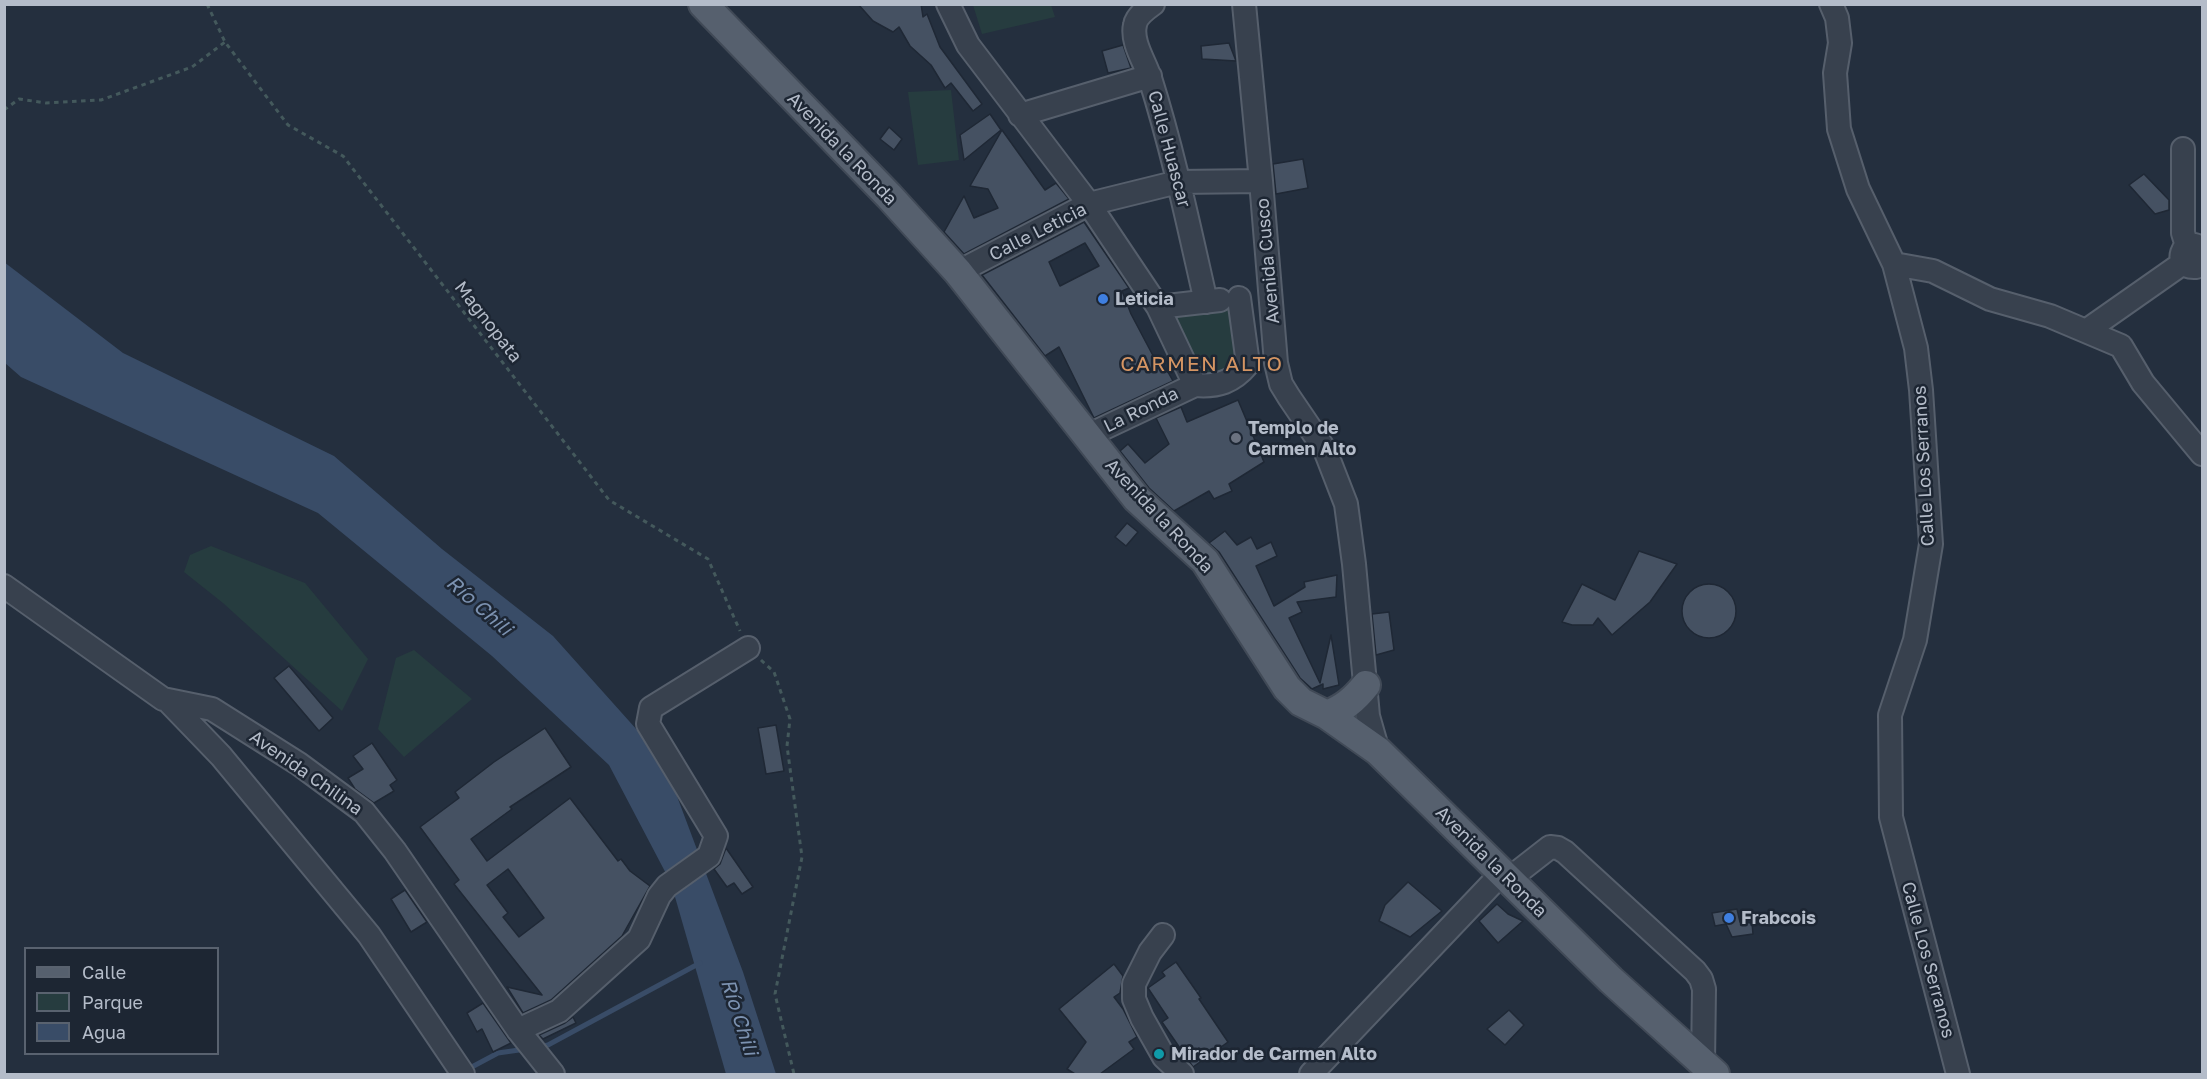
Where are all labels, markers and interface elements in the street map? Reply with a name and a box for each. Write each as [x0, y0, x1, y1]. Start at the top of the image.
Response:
street label: Avenida la Ronda [783, 88, 901, 210]
street label: Calle Huascar [1143, 88, 1195, 210]
street label: Avenida Cusco [1252, 197, 1284, 325]
street label: Calle Leticia [986, 198, 1090, 266]
street label: Magnopata [450, 277, 526, 367]
place label: Leticia [1115, 288, 1174, 310]
marker: Leticia [1096, 292, 1110, 306]
district label: CARMEN ALTO [1120, 351, 1284, 377]
street label: La Ronda [1100, 383, 1182, 437]
street label: Calle Los Serranos [1909, 385, 1939, 547]
place label: Templo de Carmen Alto [1248, 417, 1356, 460]
marker: Templo de Carmen Alto [1229, 431, 1243, 445]
street label: Avenida la Ronda [1101, 454, 1217, 578]
water label: Río Chili [441, 571, 517, 641]
street label: Avenida Chilina [245, 726, 367, 820]
street label: Avenida la Ronda [1431, 802, 1551, 922]
street label: Calle Los Serranos [1897, 879, 1959, 1041]
place label: Frabcois [1741, 907, 1816, 929]
marker: Frabcois [1722, 911, 1736, 925]
legend [24, 947, 219, 1055]
text: Calle [82, 961, 126, 983]
water label: Río Chili [715, 976, 763, 1058]
text: Parque [82, 991, 143, 1013]
text: Agua [82, 1021, 126, 1043]
place label: Mirador de Carmen Alto [1171, 1043, 1377, 1065]
marker: Mirador de Carmen Alto [1152, 1047, 1166, 1061]

